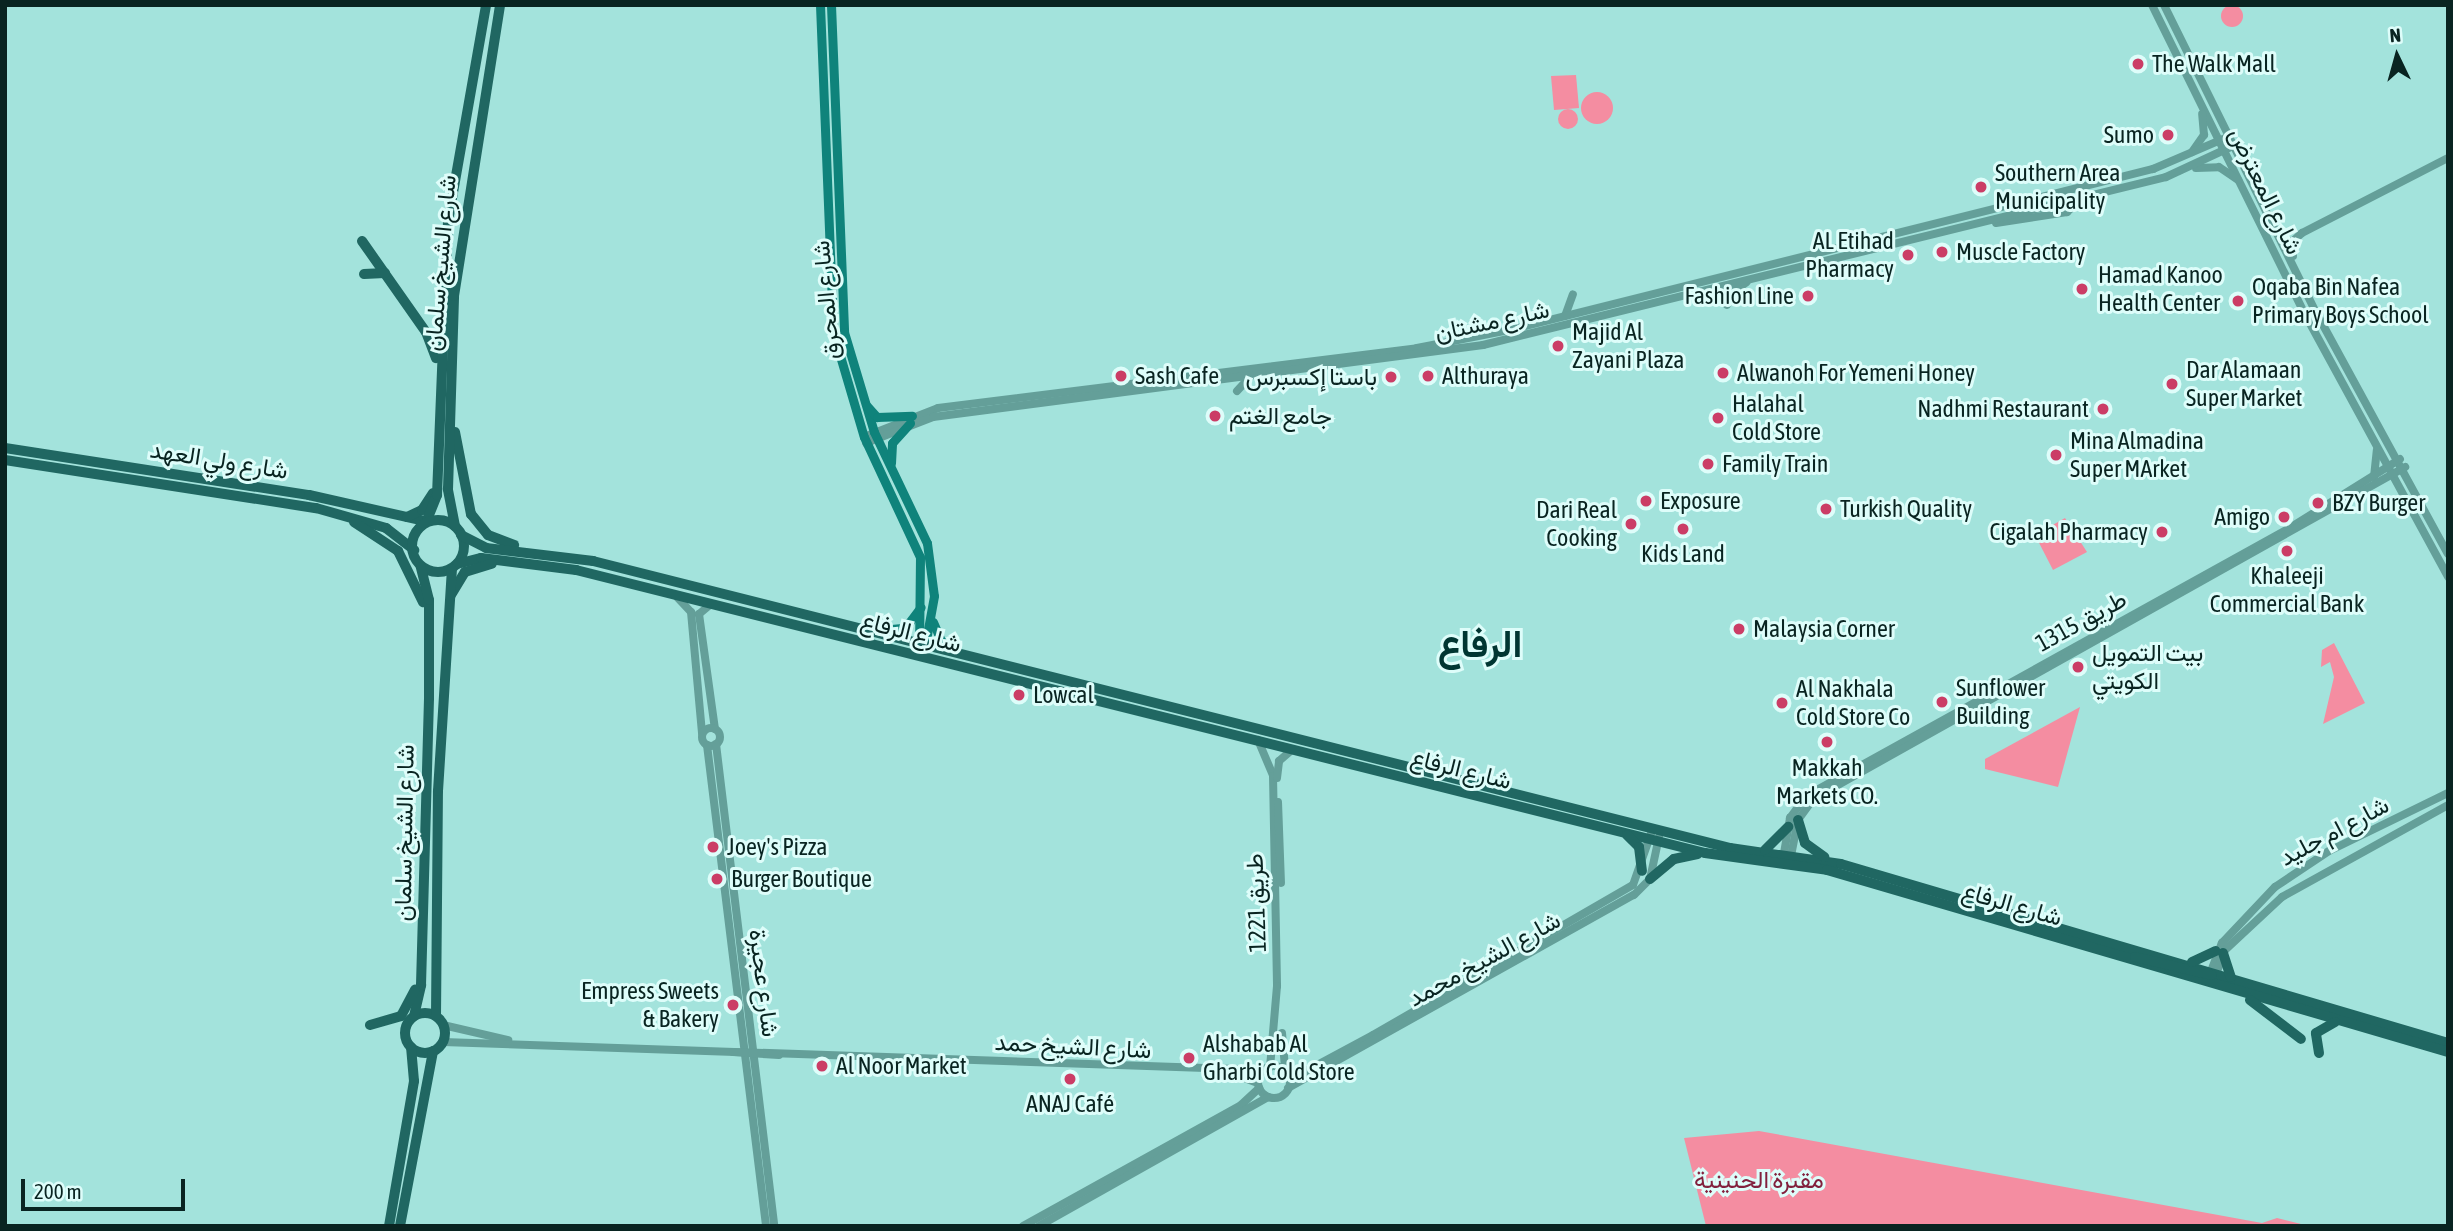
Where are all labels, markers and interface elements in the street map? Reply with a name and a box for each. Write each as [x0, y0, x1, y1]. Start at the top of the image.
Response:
north arrow [2362, 21, 2432, 91]
text: N [2389, 24, 2402, 47]
place label: The Walk Mall [2152, 50, 2276, 78]
marker: The Walk Mall [2130, 56, 2146, 72]
place label: Sumo [2104, 121, 2154, 149]
street label: شارع المعترض [2223, 123, 2309, 259]
marker: Sumo [2160, 127, 2176, 143]
place label: Southern Area Municipality [1995, 159, 2120, 215]
street label: شارع الشيخ سلمان [418, 174, 462, 352]
marker: Southern Area Municipality [1973, 179, 1989, 195]
place label: AL Etihad Pharmacy [1805, 227, 1894, 283]
place label: Muscle Factory [1956, 238, 2085, 266]
street label: شارع المحرق [806, 239, 846, 361]
marker: Muscle Factory [1934, 244, 1950, 260]
marker: AL Etihad Pharmacy [1900, 247, 1916, 263]
place label: Hamad Kanoo Health Center [2098, 261, 2223, 317]
place label: Oqaba Bin Nafea Primary Boys School [2252, 273, 2429, 329]
marker: Hamad Kanoo Health Center [2072, 279, 2092, 299]
place label: Fashion Line [1684, 282, 1794, 310]
marker: Fashion Line [1800, 288, 1816, 304]
marker: Oqaba Bin Nafea Primary Boys School [2230, 293, 2246, 309]
street label: شارع مشتان [1432, 295, 1552, 347]
place label: Majid Al Zayani Plaza [1572, 318, 1684, 374]
marker: Majid Al Zayani Plaza [1550, 338, 1566, 354]
place label: Dar Alamaan Super Market [2186, 356, 2303, 412]
place label: Alwanoh For Yemeni Honey [1737, 359, 1975, 387]
place label: Sash Cafe [1135, 362, 1219, 390]
place label: Althuraya [1442, 362, 1529, 390]
place label: باستا إكسبرس [1245, 363, 1377, 391]
marker: Alwanoh For Yemeni Honey [1715, 365, 1731, 381]
marker: Sash Cafe [1113, 368, 1129, 384]
marker: Althuraya [1420, 368, 1436, 384]
marker: باستا إكسبرس [1383, 369, 1399, 385]
marker: Dar Alamaan Super Market [2164, 376, 2180, 392]
place label: Halahal Cold Store [1732, 390, 1821, 446]
place label: Nadhmi Restaurant [1917, 395, 2089, 423]
marker: Nadhmi Restaurant [2095, 401, 2111, 417]
place label: جامع الغتم [1229, 402, 1332, 430]
marker: جامع الغتم [1207, 408, 1223, 424]
marker: Halahal Cold Store [1710, 410, 1726, 426]
place label: Mina Almadina Super MArket [2070, 427, 2204, 483]
street label: شارع ولي العهد [148, 435, 290, 485]
marker: Mina Almadina Super MArket [2048, 447, 2064, 463]
place label: Family Train [1722, 450, 1828, 478]
marker: Family Train [1700, 456, 1716, 472]
place label: Exposure [1660, 487, 1741, 515]
place label: BZY Burger [2332, 489, 2425, 517]
marker: Exposure [1638, 493, 1654, 509]
place label: Turkish Quality [1840, 495, 1972, 523]
marker: BZY Burger [2310, 495, 2326, 511]
place label: Dari Real Cooking [1536, 496, 1617, 552]
marker: Turkish Quality [1818, 501, 1834, 517]
place label: Amigo [2214, 503, 2270, 531]
marker: Amigo [2276, 509, 2292, 525]
marker: Dari Real Cooking [1623, 516, 1639, 532]
place label: Cigalah Pharmacy [1989, 518, 2148, 546]
marker: Kids Land [1675, 521, 1691, 537]
marker: Cigalah Pharmacy [2154, 524, 2170, 540]
place label: Kids Land [1641, 540, 1725, 568]
marker: Khaleeji Commercial Bank [2279, 543, 2295, 559]
place label: Khaleeji Commercial Bank [2210, 562, 2364, 618]
street label: طريق 1315 [2031, 584, 2131, 658]
street label: شارع الرفاع [858, 606, 964, 658]
place label: Malaysia Corner [1753, 615, 1895, 643]
district label: الرفاع [1438, 621, 1522, 667]
marker: Malaysia Corner [1731, 621, 1747, 637]
place label: بيت التمويل الكويتي [2092, 639, 2203, 695]
marker: بيت التمويل الكويتي [2070, 659, 2086, 675]
place label: Sunflower Building [1956, 674, 2045, 730]
place label: Al Nakhala Cold Store Co [1796, 675, 1910, 731]
place label: Lowcal [1033, 681, 1094, 709]
marker: Lowcal [1011, 687, 1027, 703]
marker: Sunflower Building [1934, 694, 1950, 710]
marker: Al Nakhala Cold Store Co [1774, 695, 1790, 711]
marker: Makkah Markets CO. [1819, 734, 1835, 750]
street label: شارع الرفاع [1408, 743, 1514, 795]
street label: شارع الشيخ سلمان [388, 744, 420, 922]
place label: Makkah Markets CO. [1776, 754, 1878, 810]
street label: شارع ام جليد [2274, 790, 2394, 872]
place label: Joey's Pizza [727, 833, 827, 861]
marker: Joey's Pizza [705, 839, 721, 855]
street label: طريق 1221 [1240, 853, 1272, 953]
place label: Burger Boutique [731, 865, 872, 893]
marker: Burger Boutique [709, 871, 725, 887]
street label: شارع الرفاع [1959, 876, 2065, 932]
street label: شارع الشيخ محمد [1403, 905, 1565, 1013]
street label: شارع عجيرة [743, 927, 785, 1039]
place label: Empress Sweets & Bakery [581, 977, 719, 1033]
marker: Empress Sweets & Bakery [725, 997, 741, 1013]
street label: شارع الشيخ حمد [994, 1028, 1152, 1064]
place label: Alshabab Al Gharbi Cold Store [1203, 1030, 1355, 1086]
marker: Alshabab Al Gharbi Cold Store [1181, 1050, 1197, 1066]
place label: Al Noor Market [836, 1052, 967, 1080]
marker: Al Noor Market [814, 1058, 830, 1074]
marker: ANAJ Café [1062, 1071, 1078, 1087]
place label: ANAJ Café [1026, 1090, 1114, 1118]
scale bar [24, 1164, 189, 1208]
park label: مقبرة الحنينية [1694, 1166, 1824, 1194]
text: 200 m [34, 1179, 82, 1203]

